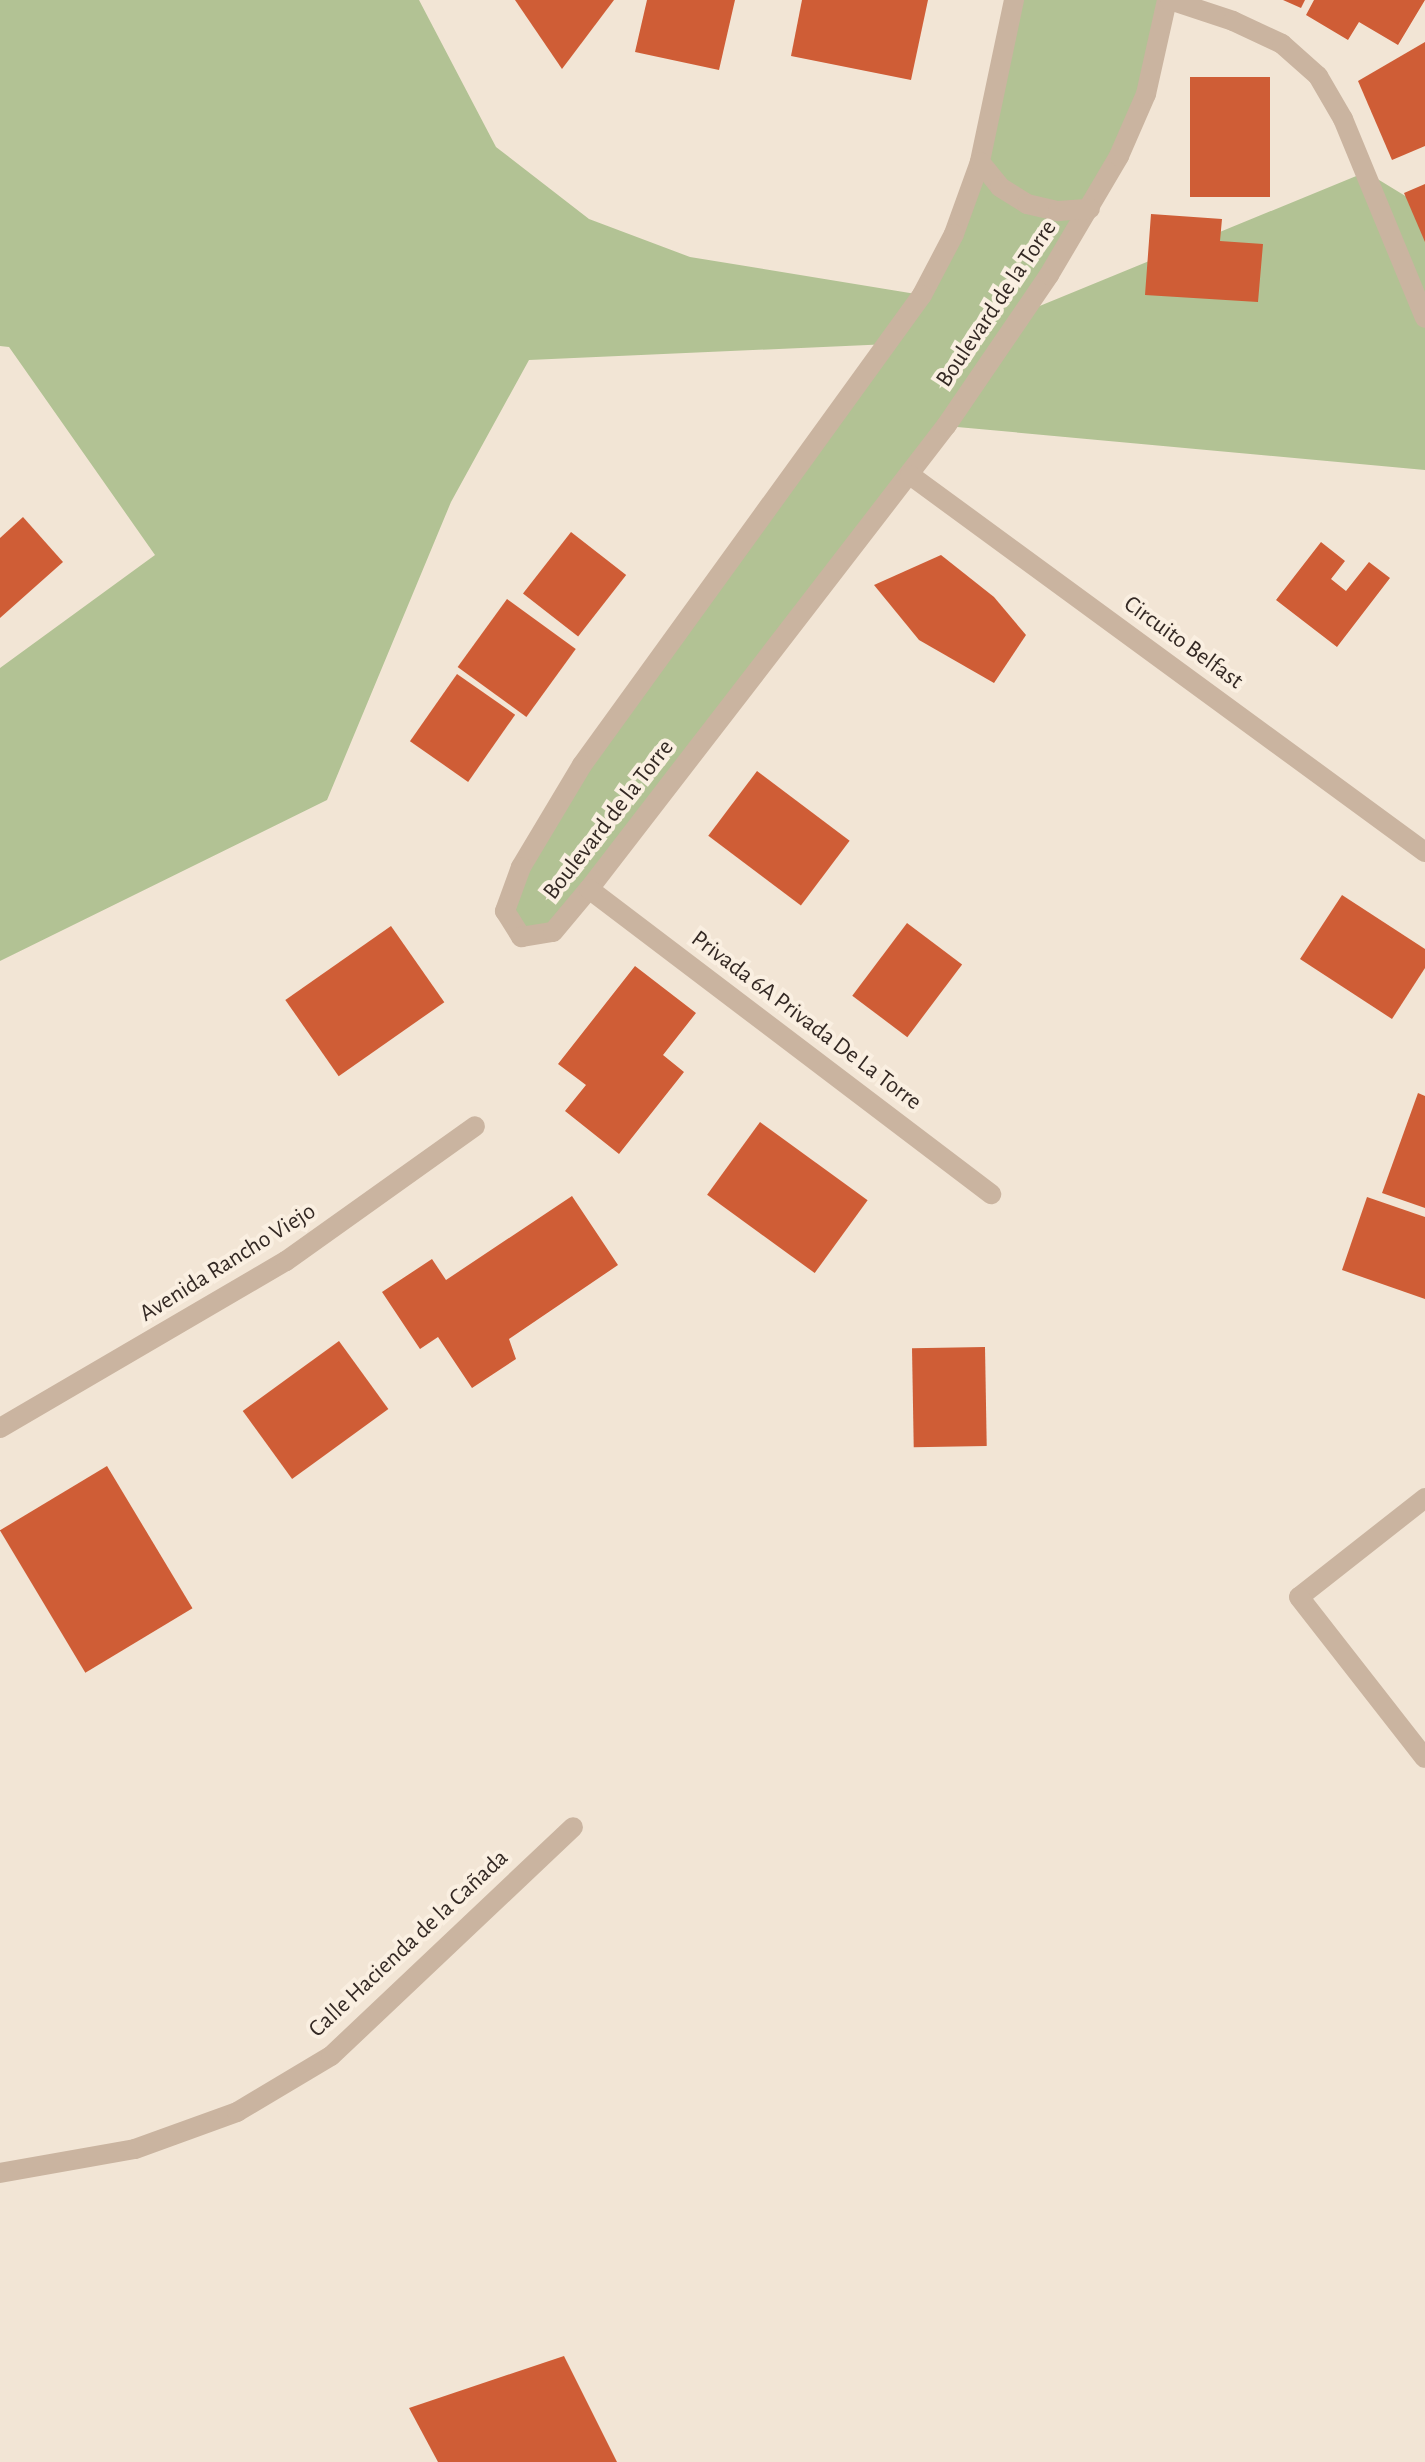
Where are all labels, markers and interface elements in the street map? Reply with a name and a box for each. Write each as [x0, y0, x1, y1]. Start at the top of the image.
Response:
street label: Boulevard de la Torre [931, 215, 1063, 393]
street label: Circuito Belfast [1118, 590, 1248, 696]
street label: Boulevard de la Torre [538, 734, 680, 906]
street label: Privada 6A Privada De La Torre [685, 925, 927, 1117]
street label: Avenida Rancho Viejo [135, 1197, 321, 1329]
street label: Calle Hacienda de la Cañada [303, 1844, 515, 2044]

